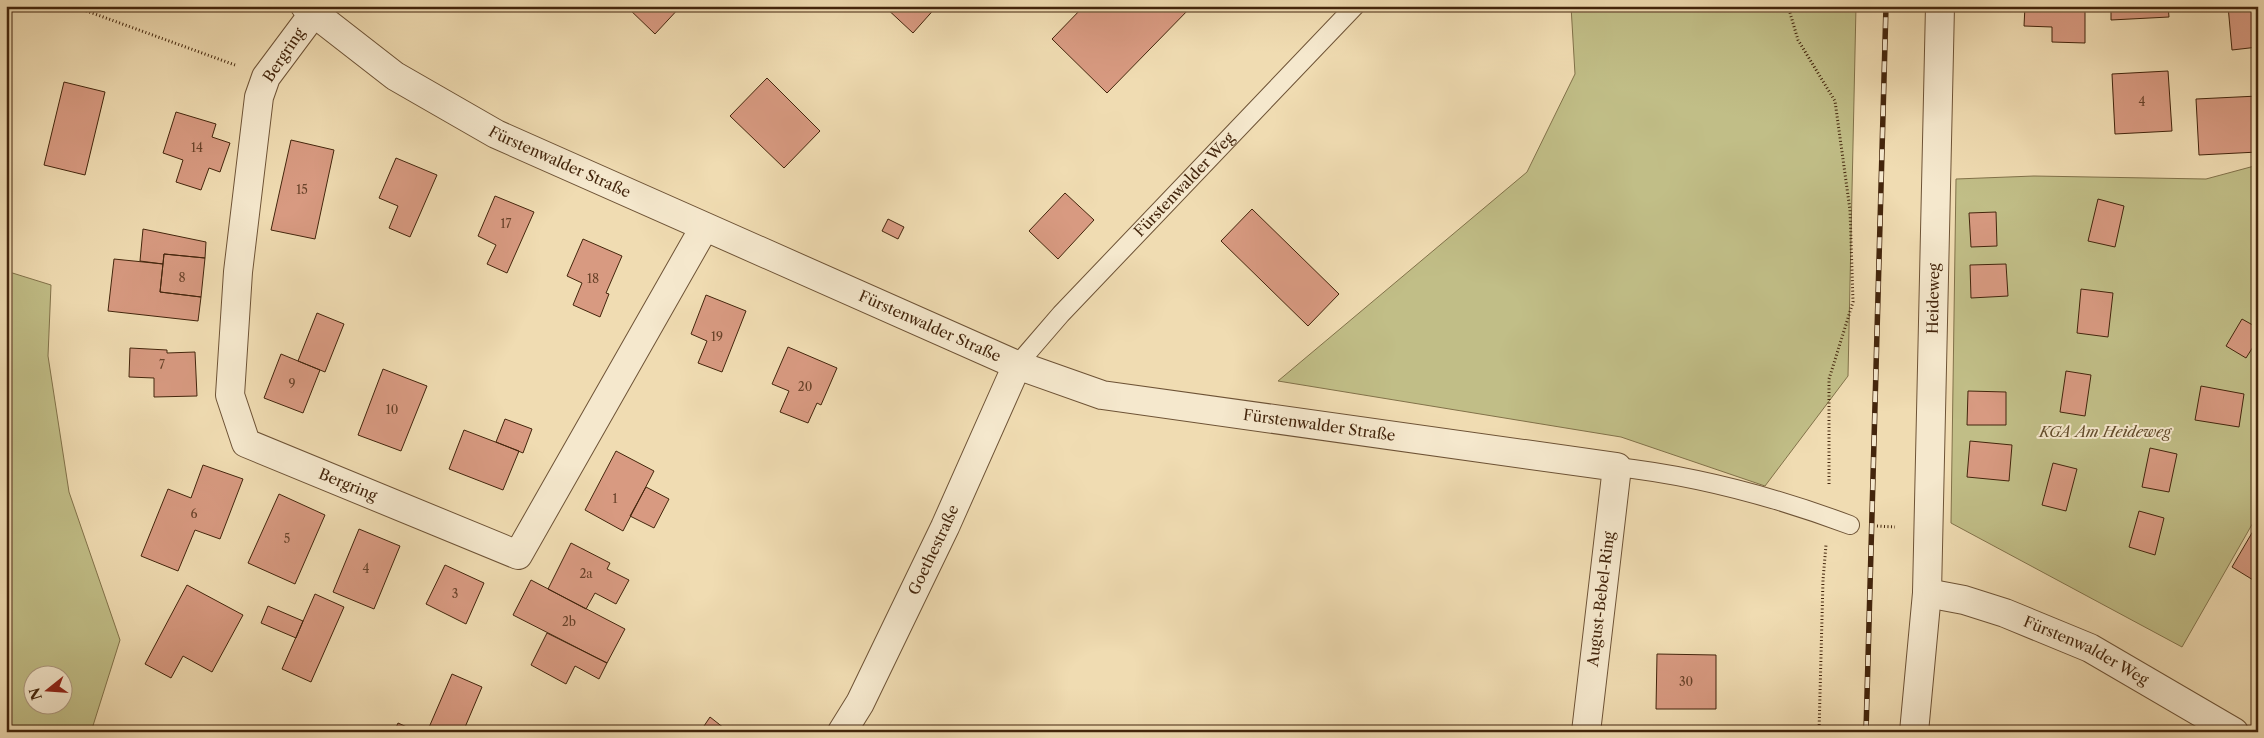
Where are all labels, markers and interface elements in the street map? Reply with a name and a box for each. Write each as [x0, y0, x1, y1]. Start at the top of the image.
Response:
street label: Bergring [259, 24, 309, 85]
house number: 4 [2139, 94, 2146, 109]
street label: Fürstenwalder Straße [485, 122, 634, 202]
street label: Fürstenwalder Weg [1130, 128, 1238, 241]
house number: 14 [191, 140, 203, 155]
house number: 15 [296, 182, 308, 197]
house number: 17 [501, 216, 512, 231]
street label: Heideweg [1923, 263, 1943, 334]
house number: 8 [178, 270, 186, 285]
house number: 18 [587, 271, 599, 286]
street label: Fürstenwalder Straße [856, 286, 1004, 366]
house number: 19 [711, 329, 723, 344]
house number: 7 [159, 357, 165, 372]
house number: 9 [288, 376, 296, 391]
house number: 20 [798, 379, 812, 394]
house number: 10 [386, 402, 398, 417]
street label: Fürstenwalder Straße [1242, 405, 1397, 445]
park label: KGA Am Heideweg [2038, 422, 2172, 441]
street label: Bergring [316, 464, 380, 505]
house number: 1 [612, 491, 618, 506]
street label: Goethestraße [904, 502, 963, 598]
house number: 6 [190, 506, 198, 521]
street label: August-Bebel-Ring [1583, 530, 1618, 669]
house number: 5 [284, 531, 290, 546]
house number: 4 [363, 561, 370, 576]
house number: 2a [579, 566, 593, 581]
house number: 3 [452, 586, 458, 601]
street label: Fürstenwalder Weg [2021, 612, 2152, 689]
house number: 2b [562, 614, 576, 629]
north arrow [22, 666, 72, 716]
house number: 30 [1679, 674, 1693, 689]
text: N [25, 685, 46, 702]

